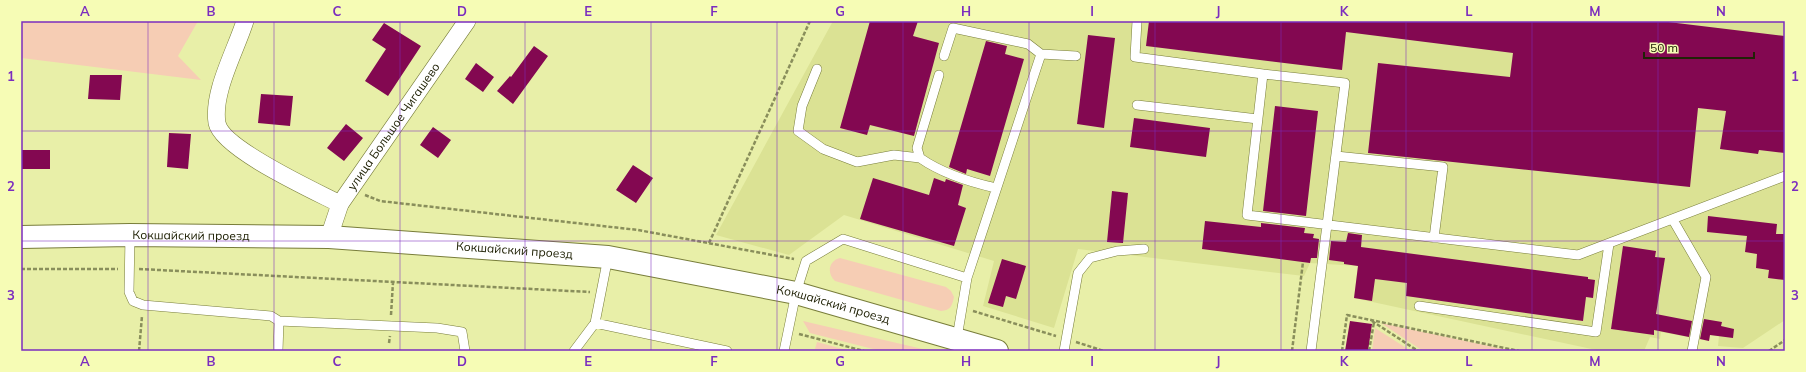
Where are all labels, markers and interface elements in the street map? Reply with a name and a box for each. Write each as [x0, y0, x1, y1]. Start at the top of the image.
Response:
text: A [80, 3, 90, 19]
text: B [207, 3, 216, 19]
text: C [333, 3, 342, 19]
text: D [457, 3, 467, 19]
text: E [584, 3, 592, 19]
text: F [710, 3, 718, 19]
text: G [835, 3, 845, 19]
text: H [961, 3, 971, 19]
text: I [1090, 3, 1094, 19]
text: J [1216, 3, 1220, 19]
text: K [1340, 3, 1350, 19]
text: L [1465, 3, 1473, 19]
text: M [1589, 3, 1601, 19]
text: N [1716, 3, 1726, 19]
scale bar [1644, 34, 1754, 60]
text: 50 m [1650, 40, 1678, 55]
street label: улица Большое Чигашево [344, 60, 443, 193]
text: 1 [7, 68, 15, 84]
text: 1 [1791, 68, 1799, 84]
text: 2 [7, 178, 15, 194]
text: 2 [1791, 178, 1799, 194]
street label: Кокшайский проезд [132, 227, 250, 243]
street label: Кокшайский проезд [456, 238, 573, 261]
street label: Кокшайский проезд [775, 281, 892, 327]
text: 3 [7, 287, 15, 303]
text: 3 [1791, 287, 1799, 303]
text: A [80, 353, 90, 369]
text: B [207, 353, 216, 369]
text: C [333, 353, 342, 369]
text: D [457, 353, 467, 369]
text: E [584, 353, 592, 369]
text: F [710, 353, 718, 369]
text: G [835, 353, 845, 369]
text: H [961, 353, 971, 369]
text: I [1090, 353, 1094, 369]
text: J [1216, 353, 1220, 369]
text: K [1340, 353, 1350, 369]
text: L [1465, 353, 1473, 369]
text: M [1589, 353, 1601, 369]
text: N [1716, 353, 1726, 369]

